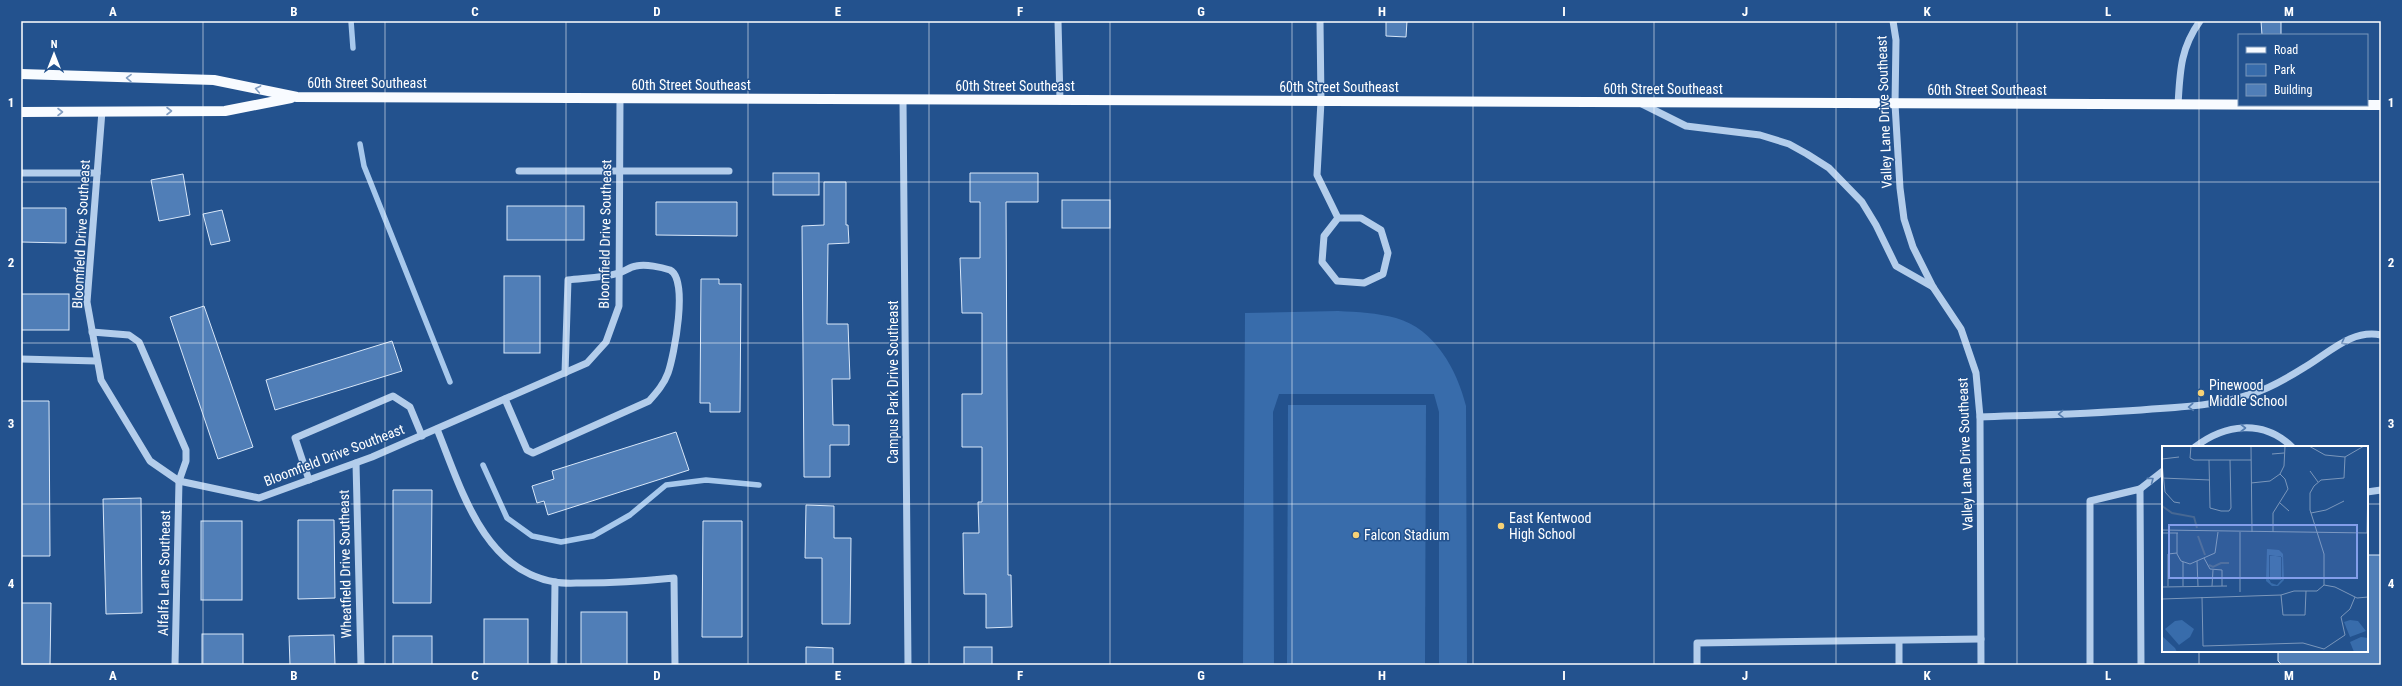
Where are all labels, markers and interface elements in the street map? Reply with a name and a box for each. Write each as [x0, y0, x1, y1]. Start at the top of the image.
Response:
text: A [109, 4, 117, 19]
text: B [290, 4, 298, 19]
text: C [471, 4, 479, 19]
text: D [653, 4, 661, 19]
text: E [835, 4, 842, 19]
text: F [1017, 4, 1023, 19]
text: G [1197, 4, 1205, 19]
text: H [1378, 4, 1386, 19]
text: I [1562, 4, 1566, 19]
text: J [1742, 4, 1748, 19]
text: K [1923, 4, 1931, 19]
text: L [2105, 4, 2111, 19]
text: M [2284, 4, 2294, 19]
north arrow [34, 34, 74, 74]
legend [2238, 34, 2368, 106]
street label: Valley Lane Drive Southeast [1873, 35, 1895, 189]
text: N [51, 38, 58, 51]
text: Road [2274, 43, 2298, 57]
text: Park [2274, 63, 2296, 77]
one-way arrow [126, 74, 132, 82]
street label: 60th Street Southeast [307, 75, 427, 91]
street label: 60th Street Southeast [631, 77, 751, 93]
street label: 60th Street Southeast [955, 78, 1075, 94]
street label: 60th Street Southeast [1279, 79, 1399, 95]
street label: 60th Street Southeast [1603, 81, 1723, 97]
street label: 60th Street Southeast [1927, 82, 2047, 98]
text: Building [2274, 83, 2312, 97]
one-way arrow [255, 85, 261, 94]
text: 1 [8, 95, 14, 110]
text: 1 [2388, 95, 2394, 110]
one-way arrow [166, 107, 172, 115]
one-way arrow [57, 108, 63, 116]
street label: Bloomfield Drive Southeast [69, 159, 93, 309]
street label: Bloomfield Drive Southeast [596, 159, 614, 309]
text: 2 [8, 255, 15, 270]
text: 2 [2388, 255, 2395, 270]
street label: Campus Park Drive Southeast [885, 300, 901, 464]
one-way arrow [2340, 337, 2348, 345]
street label: Valley Lane Drive Southeast [1954, 377, 1976, 531]
place label: Pinewood Middle School [2209, 377, 2287, 409]
marker: Pinewood Middle School [2196, 388, 2206, 398]
one-way arrow [2188, 402, 2194, 411]
one-way arrow [2058, 410, 2064, 419]
text: 3 [8, 416, 14, 431]
text: 3 [2388, 416, 2394, 431]
street label: Bloomfield Drive Southeast [262, 421, 406, 489]
one-way arrow [2240, 424, 2246, 432]
inset map [2162, 446, 2368, 652]
one-way arrow [2147, 478, 2154, 485]
street label: Wheatfield Drive Southeast [336, 490, 354, 638]
street label: Alfalfa Lane Southeast [155, 510, 173, 636]
place label: East Kentwood High School [1509, 510, 1591, 542]
marker: East Kentwood High School [1496, 521, 1506, 531]
place label: Falcon Stadium [1364, 527, 1449, 543]
marker: Falcon Stadium [1351, 530, 1361, 540]
text: 4 [8, 576, 15, 591]
text: 4 [2388, 576, 2395, 591]
text: A [109, 668, 117, 683]
text: B [290, 668, 298, 683]
text: C [471, 668, 479, 683]
text: D [653, 668, 661, 683]
text: E [835, 668, 842, 683]
text: F [1017, 668, 1023, 683]
text: G [1197, 668, 1205, 683]
text: H [1378, 668, 1386, 683]
text: I [1562, 668, 1566, 683]
text: J [1742, 668, 1748, 683]
text: K [1923, 668, 1931, 683]
text: L [2105, 668, 2111, 683]
text: M [2284, 668, 2294, 683]

